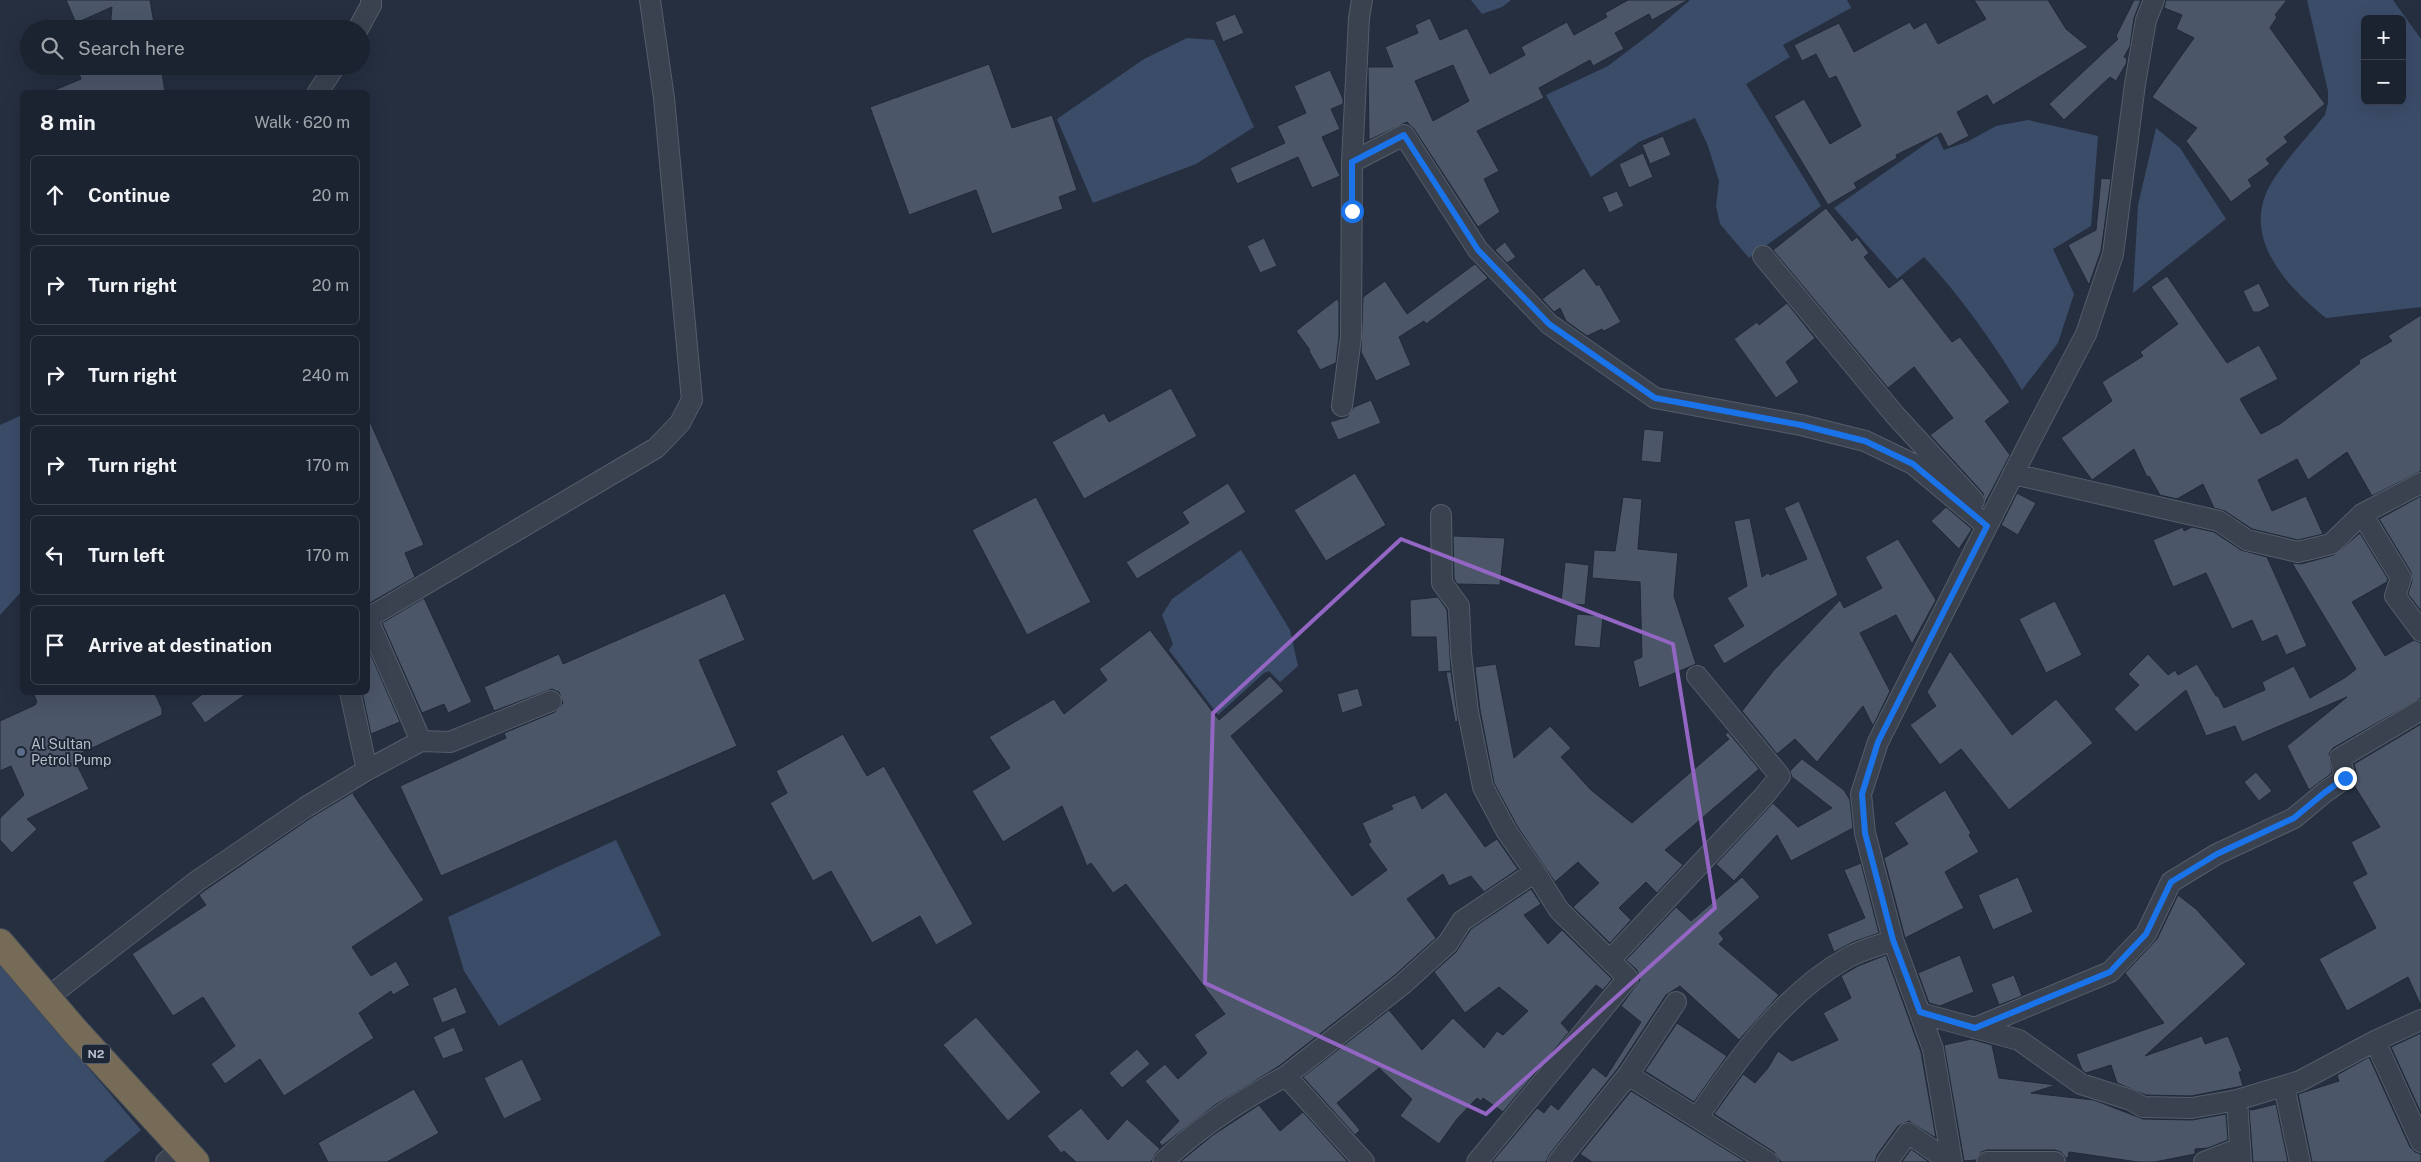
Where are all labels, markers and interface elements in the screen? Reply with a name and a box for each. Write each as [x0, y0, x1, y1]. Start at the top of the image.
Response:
map controls [2361, 15, 2406, 105]
button: + [2361, 15, 2406, 60]
search box [20, 20, 370, 75]
icon: search [38, 34, 66, 62]
text: Search here [78, 37, 185, 59]
button: − [2361, 60, 2406, 105]
text: 8 min [40, 110, 96, 135]
text: Walk · 620 m [254, 113, 350, 132]
icon: ahead [41, 181, 69, 209]
text: Continue [88, 184, 170, 206]
text: 20 m [312, 186, 349, 205]
route start [1341, 200, 1364, 223]
icon: right [41, 271, 69, 299]
text: Turn right [88, 274, 177, 296]
text: 20 m [312, 276, 349, 295]
icon: right [41, 361, 69, 389]
text: Turn right [88, 364, 177, 386]
text: 240 m [302, 366, 349, 385]
icon: right [41, 451, 69, 479]
text: Turn right [88, 454, 177, 476]
text: 170 m [306, 456, 349, 475]
icon: left [41, 541, 69, 569]
text: Turn left [88, 544, 165, 566]
text: 170 m [306, 546, 349, 565]
icon: arrive [41, 631, 69, 659]
text: Arrive at destination [88, 634, 272, 656]
place label: Al Sultan Petrol Pump [31, 736, 111, 768]
marker: Al Sultan Petrol Pump [15, 746, 27, 758]
route end [2334, 767, 2357, 790]
road number: N2 [82, 1044, 110, 1064]

